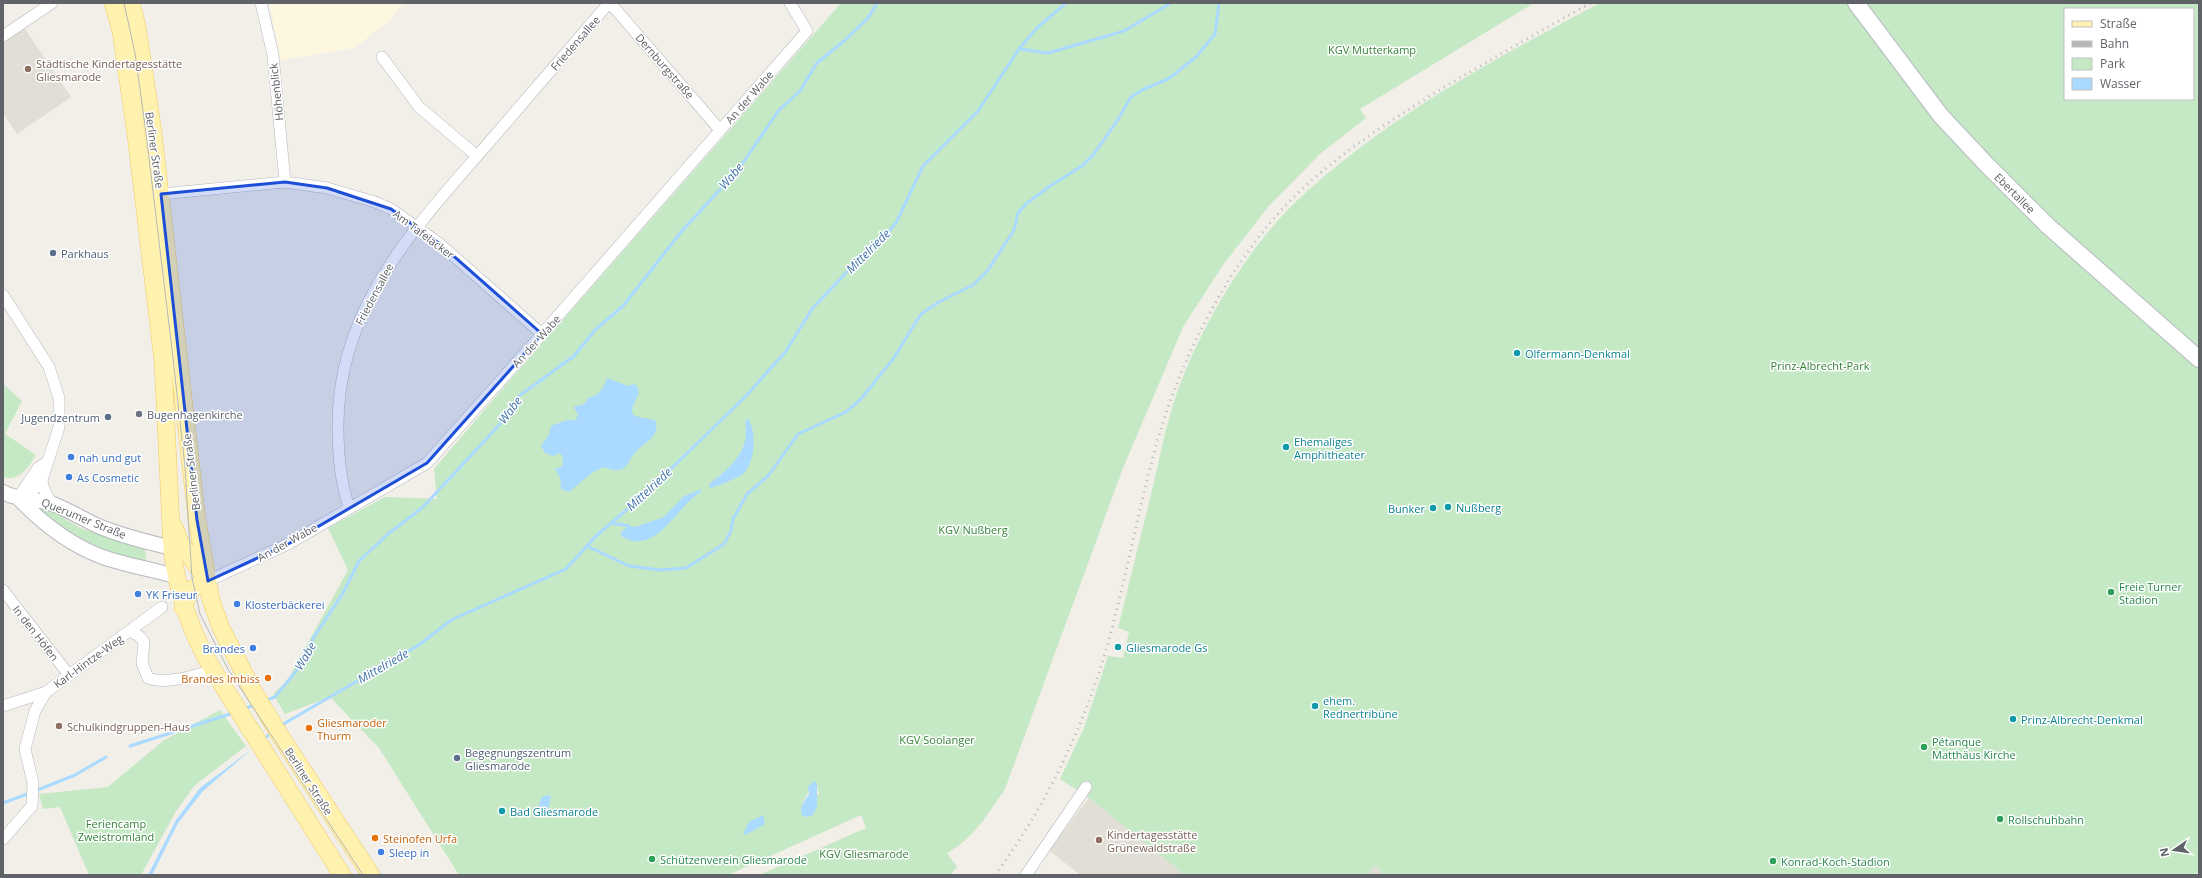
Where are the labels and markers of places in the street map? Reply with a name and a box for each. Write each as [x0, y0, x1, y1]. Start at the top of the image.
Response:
place label: Städtische Kindertagesstätte Gliesmarode [36, 56, 182, 84]
marker: Städtische Kindertagesstätte Gliesmarode [23, 64, 33, 74]
place label: Parkhaus [61, 246, 109, 261]
marker: Parkhaus [48, 248, 58, 258]
place label: Olfermann-Denkmal [1525, 346, 1630, 361]
marker: Olfermann-Denkmal [1512, 348, 1522, 358]
place label: Bugenhagenkirche [147, 407, 243, 422]
marker: Bugenhagenkirche [134, 409, 144, 419]
place label: Jugendzentrum [20, 410, 100, 425]
marker: Jugendzentrum [103, 412, 113, 422]
place label: Ehemaliges Amphitheater [1294, 434, 1365, 462]
marker: Ehemaliges Amphitheater [1281, 442, 1291, 452]
place label: nah und gut [79, 450, 141, 465]
marker: nah und gut [66, 452, 76, 462]
place label: As Cosmetic [77, 470, 139, 485]
marker: As Cosmetic [64, 472, 74, 482]
place label: Nußberg [1456, 500, 1501, 515]
place label: Bunker [1388, 501, 1425, 516]
marker: Nußberg [1443, 502, 1453, 512]
marker: Bunker [1428, 503, 1438, 513]
place label: Freie Turner Stadion [2119, 579, 2182, 607]
place label: YK Friseur [146, 587, 198, 602]
marker: Freie Turner Stadion [2106, 587, 2116, 597]
marker: YK Friseur [133, 589, 143, 599]
place label: Klosterbäckerei [245, 597, 324, 612]
marker: Klosterbäckerei [232, 599, 242, 609]
place label: Gliesmarode Gs [1126, 640, 1207, 655]
place label: Brandes [202, 641, 245, 656]
marker: Gliesmarode Gs [1113, 642, 1123, 652]
marker: Brandes [248, 643, 258, 653]
place label: Brandes Imbiss [181, 671, 260, 686]
marker: Brandes Imbiss [263, 673, 273, 683]
place label: ehem. Rednertribüne [1323, 693, 1398, 721]
marker: ehem. Rednertribüne [1310, 701, 1320, 711]
place label: Prinz-Albrecht-Denkmal [2021, 712, 2143, 727]
marker: Prinz-Albrecht-Denkmal [2008, 714, 2018, 724]
place label: Gliesmaroder Thurm [317, 715, 387, 743]
place label: Schulkindgruppen-Haus [67, 719, 190, 734]
marker: Schulkindgruppen-Haus [54, 721, 64, 731]
marker: Gliesmaroder Thurm [304, 723, 314, 733]
place label: Pétanque Matthäus Kirche [1932, 734, 2016, 762]
marker: Pétanque Matthäus Kirche [1919, 742, 1929, 752]
place label: Begegnungszentrum Gliesmarode [465, 745, 571, 773]
marker: Begegnungszentrum Gliesmarode [452, 753, 462, 763]
place label: Bad Gliesmarode [510, 804, 598, 819]
marker: Bad Gliesmarode [497, 806, 507, 816]
place label: Rollschuhbahn [2008, 812, 2084, 827]
marker: Rollschuhbahn [1995, 814, 2005, 824]
place label: Kindertagesstätte Grünewaldstraße [1107, 827, 1197, 855]
place label: Steinofen Urfa [383, 831, 457, 846]
marker: Steinofen Urfa [370, 833, 380, 843]
marker: Kindertagesstätte Grünewaldstraße [1094, 835, 1104, 845]
place label: Sleep in [389, 845, 429, 860]
marker: Sleep in [376, 847, 386, 857]
place label: Schützenverein Gliesmarode [660, 852, 807, 867]
marker: Schützenverein Gliesmarode [647, 854, 657, 864]
place label: Konrad-Koch-Stadion [1781, 854, 1890, 869]
marker: Konrad-Koch-Stadion [1768, 856, 1778, 866]

